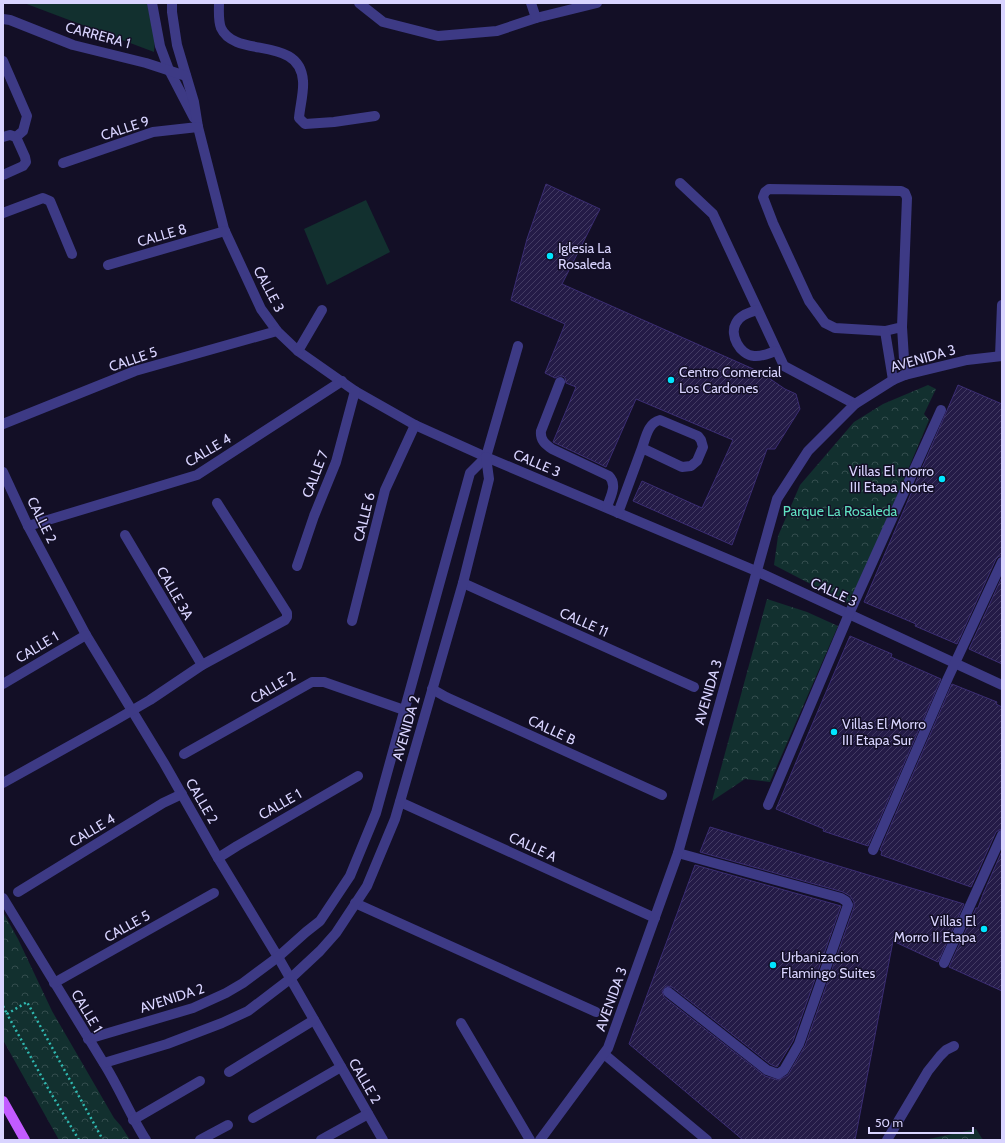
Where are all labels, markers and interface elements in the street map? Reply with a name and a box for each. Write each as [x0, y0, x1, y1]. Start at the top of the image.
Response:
street label: CARRERA 1 [63, 18, 133, 52]
street label: CALLE 9 [98, 112, 152, 144]
street label: CALLE 8 [135, 219, 189, 251]
place label: Iglesia La Rosaleda [558, 239, 612, 273]
marker: Iglesia La Rosaleda [545, 251, 555, 261]
street label: CALLE 3 [249, 263, 289, 315]
street label: AVENIDA 3 [888, 340, 958, 376]
street label: CALLE 5 [107, 342, 159, 376]
place label: Centro Comercial Los Cardones [679, 363, 782, 397]
marker: Centro Comercial Los Cardones [666, 375, 676, 385]
street label: CALLE 4 [182, 429, 234, 471]
street label: CALLE 3 [511, 445, 563, 481]
street label: CALLE 7 [298, 448, 332, 500]
place label: Villas El morro III Etapa Norte [849, 462, 934, 496]
marker: Villas El morro III Etapa Norte [937, 474, 947, 484]
street label: CALLE 6 [349, 490, 379, 544]
street label: CALLE 2 [23, 494, 61, 546]
park label: Parque La Rosaleda [783, 502, 897, 520]
street label: CALLE 3A [153, 563, 198, 623]
street label: CALLE 3 [808, 573, 860, 611]
street label: CALLE 11 [557, 603, 611, 641]
street label: CALLE 1 [12, 627, 62, 667]
street label: AVENIDA 3 [690, 657, 726, 727]
street label: CALLE 2 [247, 667, 299, 707]
street label: AVENIDA 2 [388, 693, 424, 763]
street label: CALLE B [525, 711, 579, 749]
place label: Villas El Morro III Etapa Sur [842, 715, 926, 749]
marker: Villas El Morro III Etapa Sur [829, 727, 839, 737]
street label: CALLE 2 [182, 775, 222, 827]
street label: CALLE 1 [255, 785, 305, 823]
street label: CALLE 4 [66, 809, 118, 851]
street label: CALLE A [506, 828, 560, 866]
street label: CALLE 5 [101, 906, 153, 946]
place label: Villas El Morro II Etapa [894, 912, 977, 946]
marker: Villas El Morro II Etapa [979, 924, 989, 934]
place label: Urbanizacion Flamingo Suites [781, 948, 875, 982]
marker: Urbanizacion Flamingo Suites [768, 960, 778, 970]
street label: AVENIDA 3 [591, 964, 631, 1034]
street label: AVENIDA 2 [137, 979, 207, 1017]
street label: CALLE 1 [67, 986, 107, 1036]
street label: CALLE 2 [345, 1055, 385, 1107]
scale bar [869, 1109, 973, 1135]
text: 50 m [875, 1115, 903, 1130]

